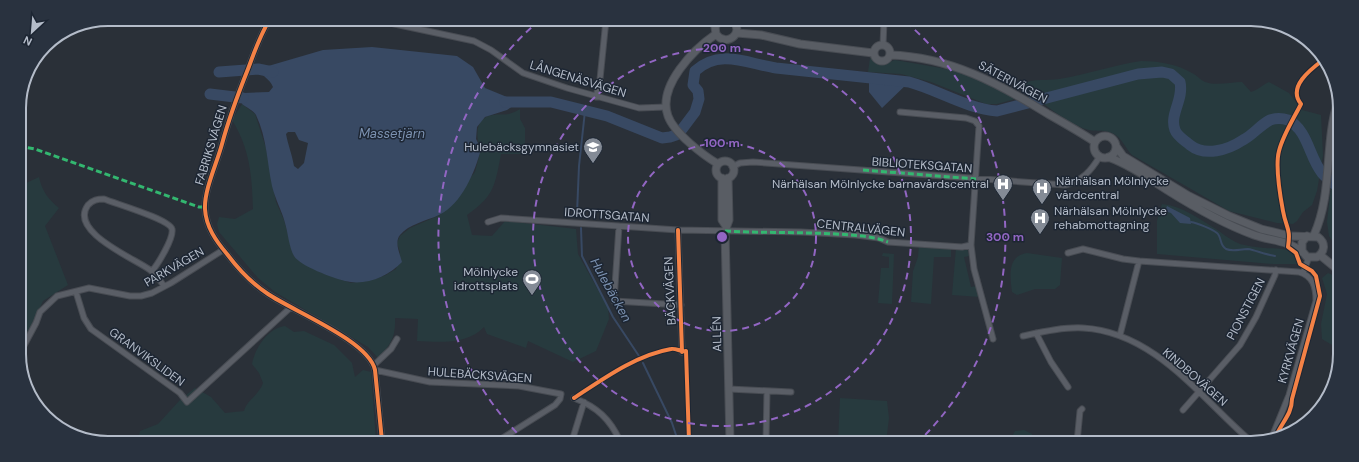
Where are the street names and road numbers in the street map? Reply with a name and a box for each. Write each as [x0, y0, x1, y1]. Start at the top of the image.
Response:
street label: LÅNGENÄSVÄGEN [528, 57, 628, 101]
street label: SÄTERIVÄGEN [976, 57, 1050, 107]
street label: FABRIKSVÄGEN [191, 103, 231, 187]
street label: BIBLIOTEKSGATAN [871, 153, 973, 177]
street label: IDROTTSGATAN [564, 204, 650, 226]
street label: CENTRALVÄGEN [816, 215, 906, 241]
street label: PARKVÄGEN [141, 243, 207, 291]
street label: BÄCKVÄGEN [660, 256, 680, 326]
street label: PIONSTIGEN [1223, 275, 1269, 343]
street label: ALLÉN [709, 316, 725, 352]
street label: KYRKVÄGEN [1274, 317, 1308, 385]
street label: GRANVIKSLIDEN [106, 324, 188, 390]
street label: KINDBOVÄGEN [1159, 344, 1231, 410]
street label: HULEBÄCKSVÄGEN [427, 363, 533, 387]

